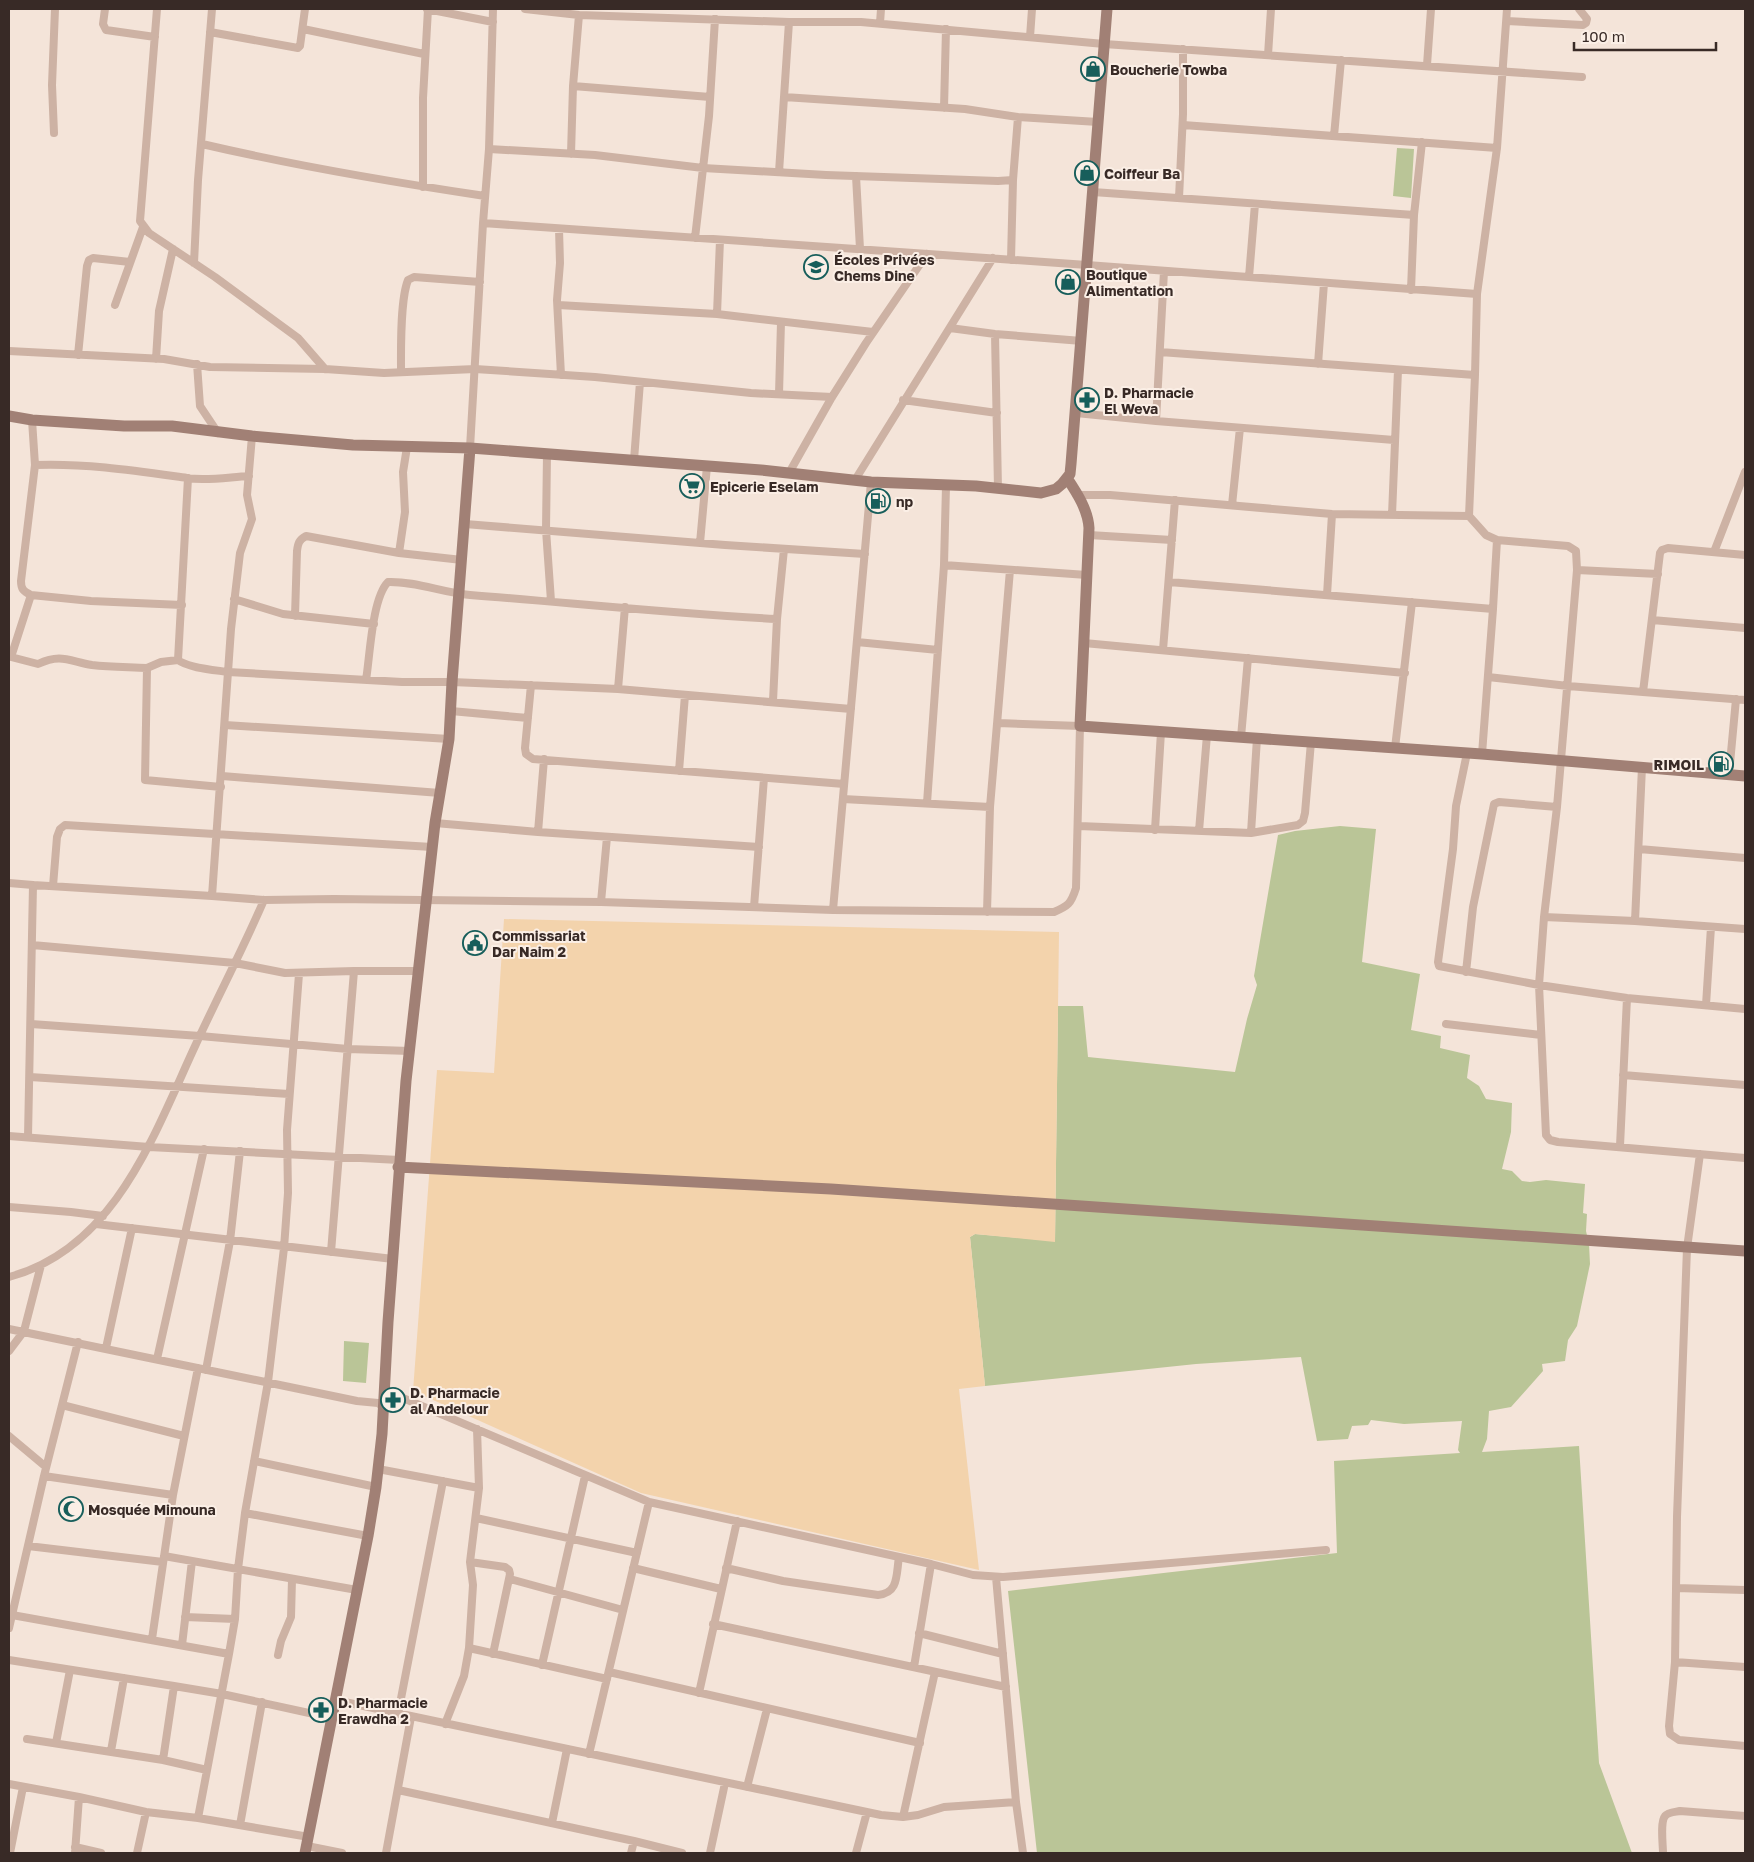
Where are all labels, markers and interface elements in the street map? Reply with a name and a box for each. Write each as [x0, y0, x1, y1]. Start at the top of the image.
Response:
scale bar [1574, 20, 1716, 52]
text: 100 m [1582, 27, 1625, 45]
shop icon: Boucherie Towba [1080, 56, 1106, 82]
place label: Boucherie Towba [1110, 61, 1227, 78]
shop icon: Coiffeur Ba [1074, 160, 1100, 186]
place label: Coiffeur Ba [1104, 165, 1180, 182]
place label: Écoles Privées Chems Dine [834, 251, 935, 284]
school or university icon: Écoles Privées Chems Dine [803, 254, 829, 280]
place label: Boutique Alimentation [1086, 266, 1173, 299]
shop icon: Boutique Alimentation [1055, 269, 1081, 295]
place label: D. Pharmacie El Weva [1104, 384, 1194, 417]
pharmacy icon: D. Pharmacie El Weva [1074, 387, 1100, 413]
supermarket icon: Epicerie Eselam [679, 473, 705, 499]
place label: Epicerie Eselam [710, 478, 818, 495]
fuel station icon: np [865, 488, 891, 514]
place label: np [896, 493, 913, 510]
fuel station icon: RIMOIL [1708, 751, 1734, 777]
place label: RIMOIL [1654, 756, 1704, 773]
place label: Commissariat Dar Naim 2 [492, 927, 586, 960]
public building icon: Commissariat Dar Naim 2 [462, 930, 488, 956]
place label: D. Pharmacie al Andelour [410, 1384, 500, 1417]
pharmacy icon: D. Pharmacie al Andelour [380, 1387, 406, 1413]
mosque icon: Mosquée Mimouna [58, 1496, 84, 1522]
place label: Mosquée Mimouna [88, 1501, 216, 1518]
place label: D. Pharmacie Erawdha 2 [338, 1694, 428, 1727]
pharmacy icon: D. Pharmacie Erawdha 2 [308, 1697, 334, 1723]

